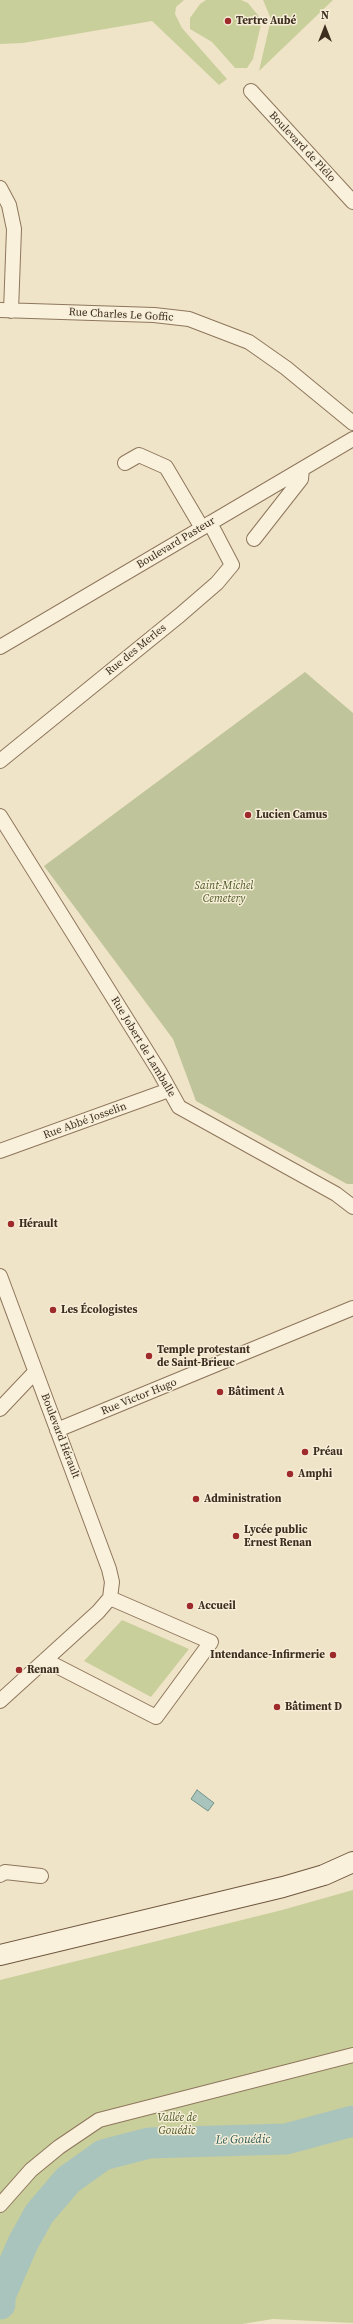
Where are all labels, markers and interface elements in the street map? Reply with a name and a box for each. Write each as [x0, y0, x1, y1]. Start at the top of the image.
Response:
north arrow [305, 8, 345, 48]
text: N [321, 8, 329, 23]
place label: Tertre Aubé [236, 14, 296, 28]
marker: Tertre Aubé [223, 16, 233, 26]
street label: Boulevard de Plélo [266, 109, 338, 185]
street label: Rue Charles Le Goffic [68, 306, 174, 324]
street label: Boulevard Pasteur [134, 514, 218, 572]
street label: Rue des Merles [103, 622, 169, 678]
place label: Lucien Camus [256, 808, 327, 822]
marker: Lucien Camus [243, 810, 253, 820]
park label: Saint-Michel Cemetery [195, 879, 253, 905]
street label: Rue Jobert de Lamballe [108, 994, 178, 1100]
street label: Rue Abbé Josselin [41, 1100, 129, 1142]
place label: Hérault [19, 1217, 58, 1231]
marker: Hérault [6, 1219, 16, 1229]
place label: Les Écologistes [61, 1303, 138, 1317]
marker: Les Écologistes [48, 1305, 58, 1315]
place label: Temple protestant de Saint-Brieuc [157, 1343, 250, 1369]
marker: Temple protestant de Saint-Brieuc [144, 1351, 154, 1361]
street label: Rue Victor Hugo [99, 1376, 179, 1418]
place label: Bâtiment A [228, 1385, 285, 1399]
marker: Bâtiment A [215, 1387, 225, 1397]
street label: Boulevard Hérault [38, 1392, 82, 1480]
place label: Préau [313, 1445, 343, 1459]
marker: Préau [300, 1447, 310, 1457]
place label: Amphi [298, 1467, 332, 1481]
marker: Amphi [285, 1469, 295, 1479]
place label: Administration [204, 1492, 281, 1506]
marker: Administration [191, 1494, 201, 1504]
place label: Lycée public Ernest Renan [244, 1523, 312, 1549]
marker: Lycée public Ernest Renan [231, 1531, 241, 1541]
place label: Accueil [198, 1599, 236, 1613]
marker: Accueil [185, 1601, 195, 1611]
place label: Intendance-Infirmerie [210, 1648, 325, 1662]
marker: Intendance-Infirmerie [328, 1650, 338, 1660]
place label: Renan [27, 1663, 59, 1677]
marker: Renan [14, 1665, 24, 1675]
place label: Bâtiment D [285, 1700, 342, 1714]
marker: Bâtiment D [272, 1702, 282, 1712]
park label: Vallée de Gouédic [157, 2111, 197, 2137]
water label: Le Gouédic [215, 2132, 271, 2148]

